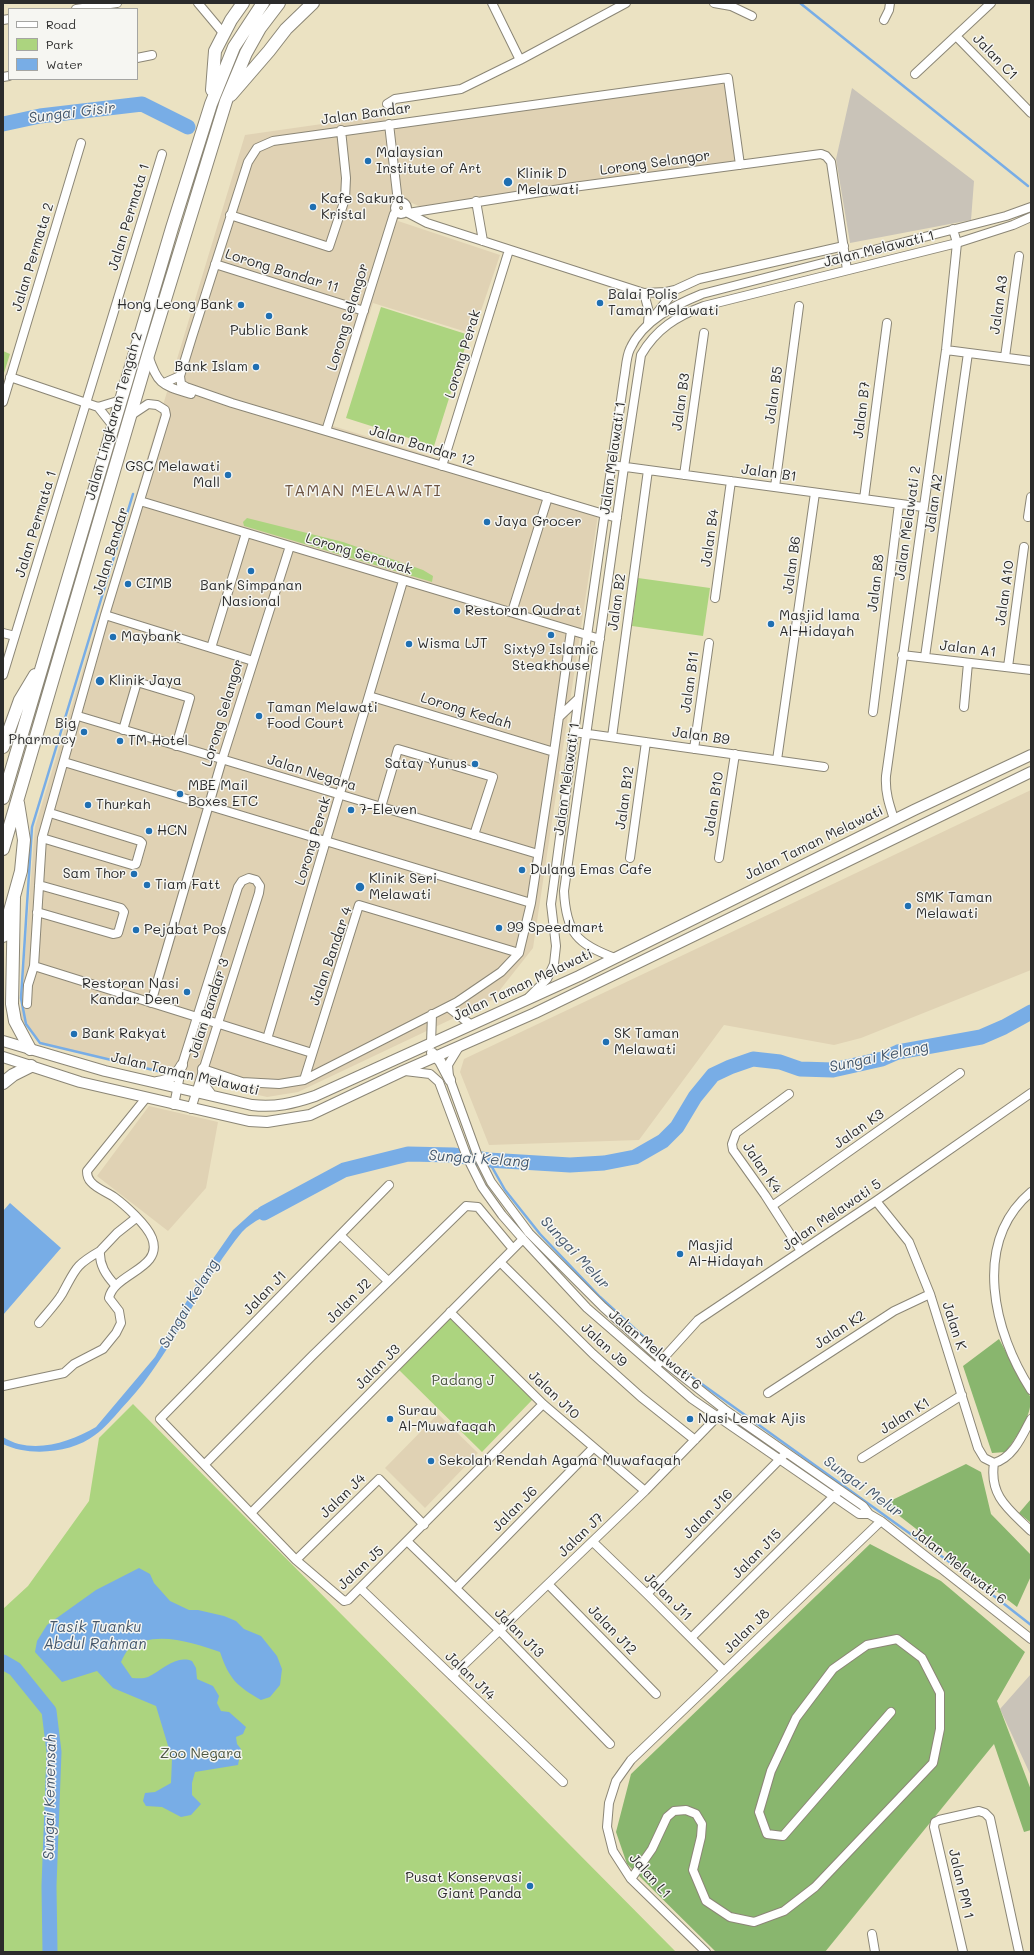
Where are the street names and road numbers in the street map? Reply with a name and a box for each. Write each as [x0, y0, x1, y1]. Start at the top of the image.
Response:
street label: Jalan C1 [969, 31, 1021, 83]
street label: Jalan Bandar [320, 99, 412, 129]
street label: Lorong Selangor [599, 147, 711, 179]
street label: Jalan Permata 1 [105, 162, 153, 272]
street label: Jalan Permata 2 [9, 201, 57, 313]
street label: Jalan Melawati 1 [822, 227, 936, 271]
street label: Lorong Bandar 11 [223, 246, 341, 296]
street label: Lorong Selangor [324, 261, 372, 373]
street label: Jalan A3 [987, 275, 1011, 335]
street label: Lorong Perak [442, 308, 484, 400]
street label: Jalan Lingkaran Tengah 2 [82, 330, 146, 502]
street label: Jalan B5 [762, 365, 786, 425]
street label: Jalan B3 [669, 372, 693, 432]
street label: Jalan B7 [850, 381, 874, 439]
street label: Jalan Melawati 1 [597, 401, 629, 515]
street label: Jalan Bandar 12 [367, 422, 477, 470]
street label: Jalan B1 [740, 461, 798, 485]
street label: Jalan Melawati 2 [892, 465, 924, 581]
street label: Jalan Permata 1 [12, 469, 60, 579]
street label: Jalan A2 [922, 473, 946, 533]
street label: Jalan Bandar [90, 505, 132, 597]
street label: Jalan B4 [698, 508, 722, 568]
street label: Lorong Serawak [304, 530, 414, 578]
street label: Jalan B6 [780, 535, 804, 595]
street label: Jalan B8 [864, 553, 888, 613]
street label: Jalan A10 [992, 559, 1018, 627]
street label: Jalan B2 [605, 572, 629, 632]
street label: Jalan A1 [939, 637, 997, 661]
street label: Jalan B11 [677, 650, 703, 714]
street label: Lorong Selangor [199, 657, 247, 769]
street label: Lorong Kedah [419, 689, 513, 733]
street label: Jalan Melawati 1 [551, 722, 583, 836]
street label: Jalan B9 [671, 724, 731, 748]
street label: Jalan Negara [265, 751, 359, 795]
street label: Jalan B12 [612, 765, 638, 831]
street label: Jalan B10 [701, 771, 727, 837]
street label: Lorong Perak [292, 795, 334, 887]
street label: Jalan Taman Melawati [742, 802, 886, 884]
street label: Jalan Bandar 4 [306, 904, 356, 1008]
street label: Jalan Taman Melawati [451, 945, 595, 1025]
street label: Jalan Bandar 3 [185, 956, 233, 1060]
street label: Jalan Taman Melawati [109, 1049, 261, 1099]
street label: Jalan K3 [831, 1106, 887, 1152]
street label: Jalan K4 [739, 1139, 785, 1197]
street label: Jalan Melawati 5 [779, 1176, 885, 1254]
street label: Jalan J1 [240, 1267, 290, 1319]
street label: Jalan J2 [323, 1275, 375, 1327]
street label: Jalan K [938, 1300, 970, 1352]
street label: Jalan Melawati 6 [605, 1306, 705, 1394]
street label: Jalan K2 [811, 1307, 869, 1353]
street label: Jalan J9 [577, 1319, 631, 1371]
street label: Jalan J3 [352, 1341, 404, 1393]
street label: Jalan J10 [525, 1367, 583, 1423]
street label: Jalan K1 [877, 1394, 933, 1438]
street label: Jalan J4 [317, 1470, 369, 1522]
street label: Jalan J6 [489, 1483, 541, 1535]
street label: Jalan J16 [680, 1486, 736, 1542]
street label: Jalan J7 [555, 1509, 607, 1561]
street label: Jalan Melawati 6 [908, 1524, 1010, 1608]
street label: Jalan J15 [729, 1526, 785, 1582]
street label: Jalan J5 [335, 1543, 387, 1593]
street label: Jalan J11 [640, 1569, 696, 1625]
street label: Jalan J12 [584, 1602, 640, 1658]
street label: Jalan J13 [491, 1605, 547, 1661]
street label: Jalan J8 [721, 1605, 773, 1657]
street label: Jalan J14 [441, 1648, 499, 1704]
street label: Jalan PM 1 [945, 1847, 977, 1921]
street label: Jalan L1 [626, 1850, 674, 1902]

